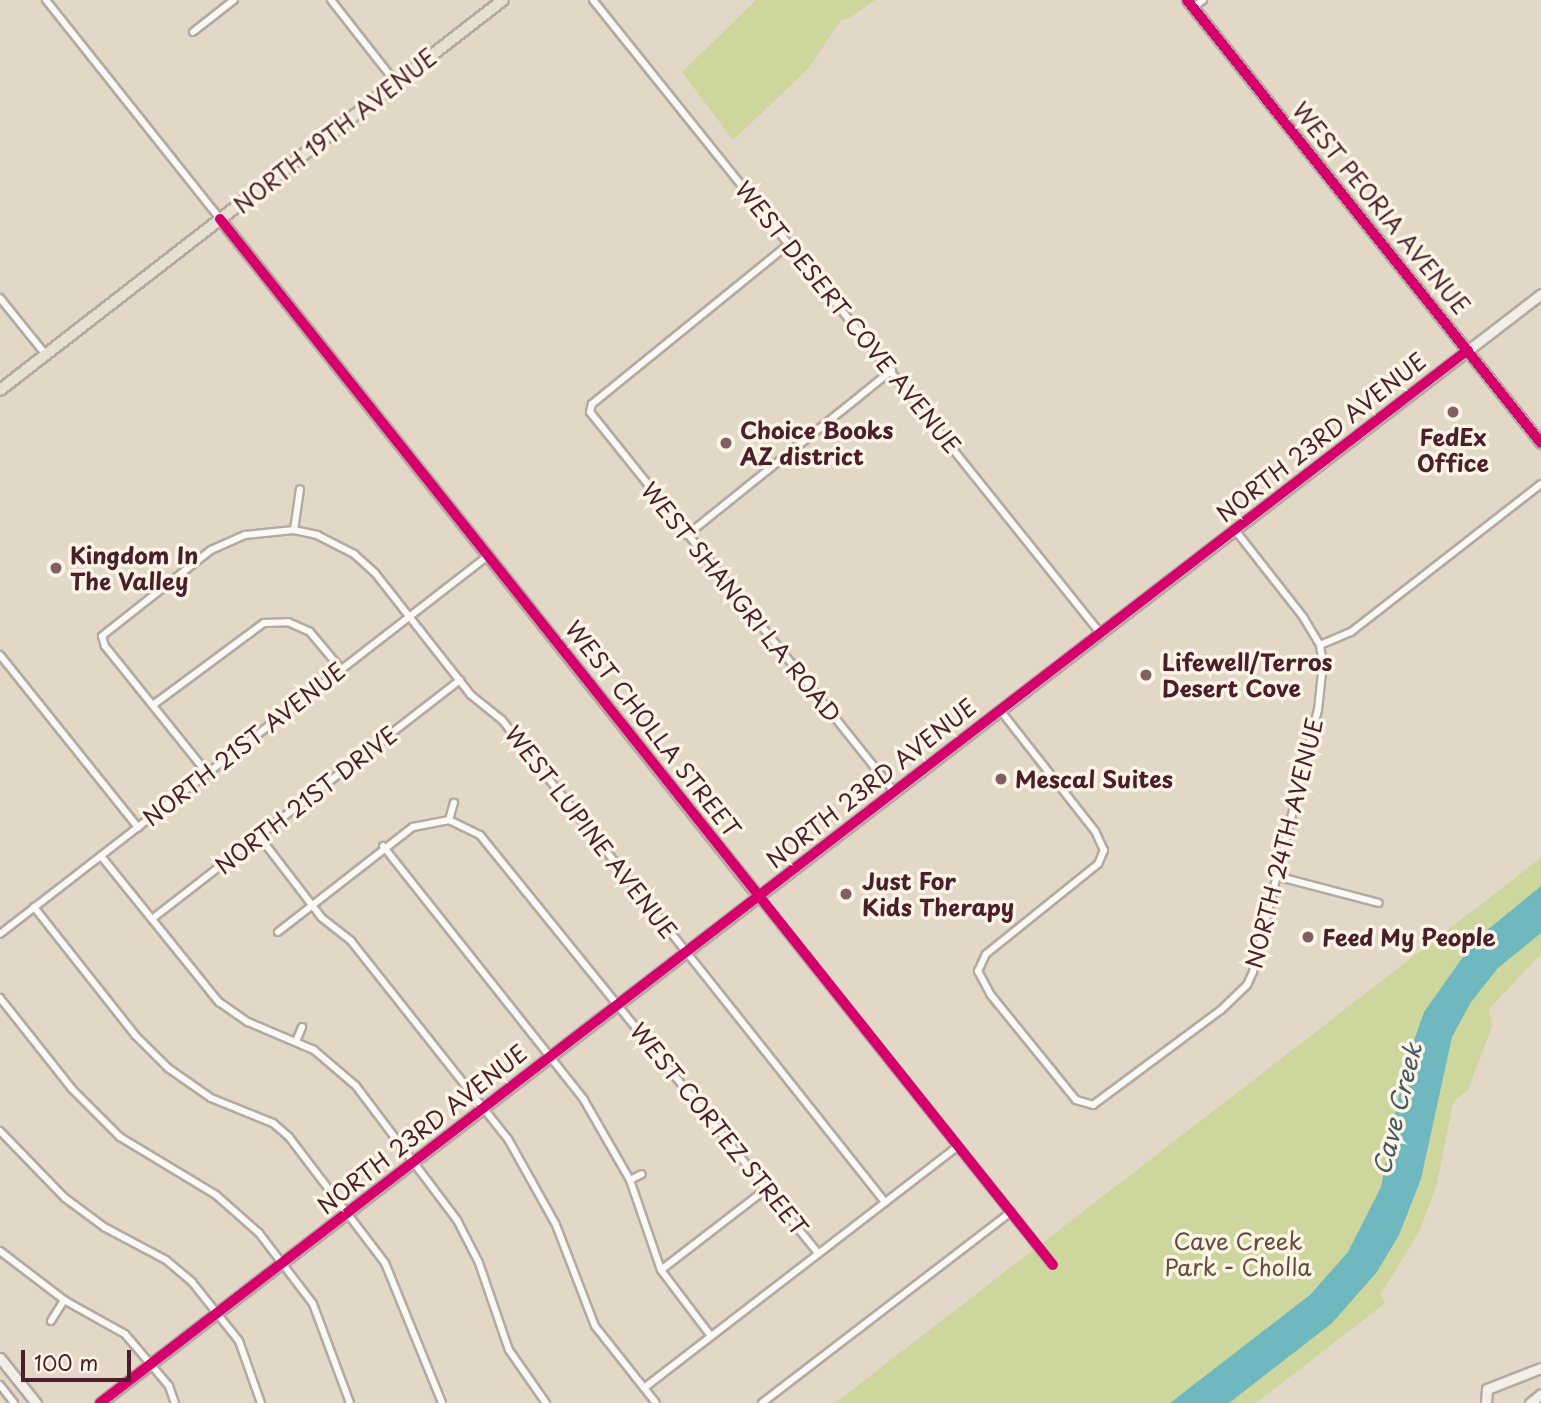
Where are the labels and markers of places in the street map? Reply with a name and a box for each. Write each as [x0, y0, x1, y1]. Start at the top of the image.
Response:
marker: FedEx Office [1445, 404, 1461, 420]
place label: Choice Books AZ district [740, 416, 895, 470]
place label: FedEx Office [1417, 423, 1489, 477]
marker: Choice Books AZ district [718, 435, 734, 451]
place label: Kingdom In The Valley [70, 541, 198, 595]
marker: Kingdom In The Valley [48, 560, 64, 576]
place label: Lifewell/Terros Desert Cove [1162, 648, 1333, 702]
marker: Lifewell/Terros Desert Cove [1136, 665, 1156, 685]
place label: Mescal Suites [1015, 765, 1174, 793]
marker: Mescal Suites [993, 771, 1009, 787]
place label: Just For Kids Therapy [862, 867, 1014, 921]
marker: Just For Kids Therapy [836, 884, 856, 904]
place label: Feed My People [1322, 923, 1498, 951]
marker: Feed My People [1300, 929, 1316, 945]

